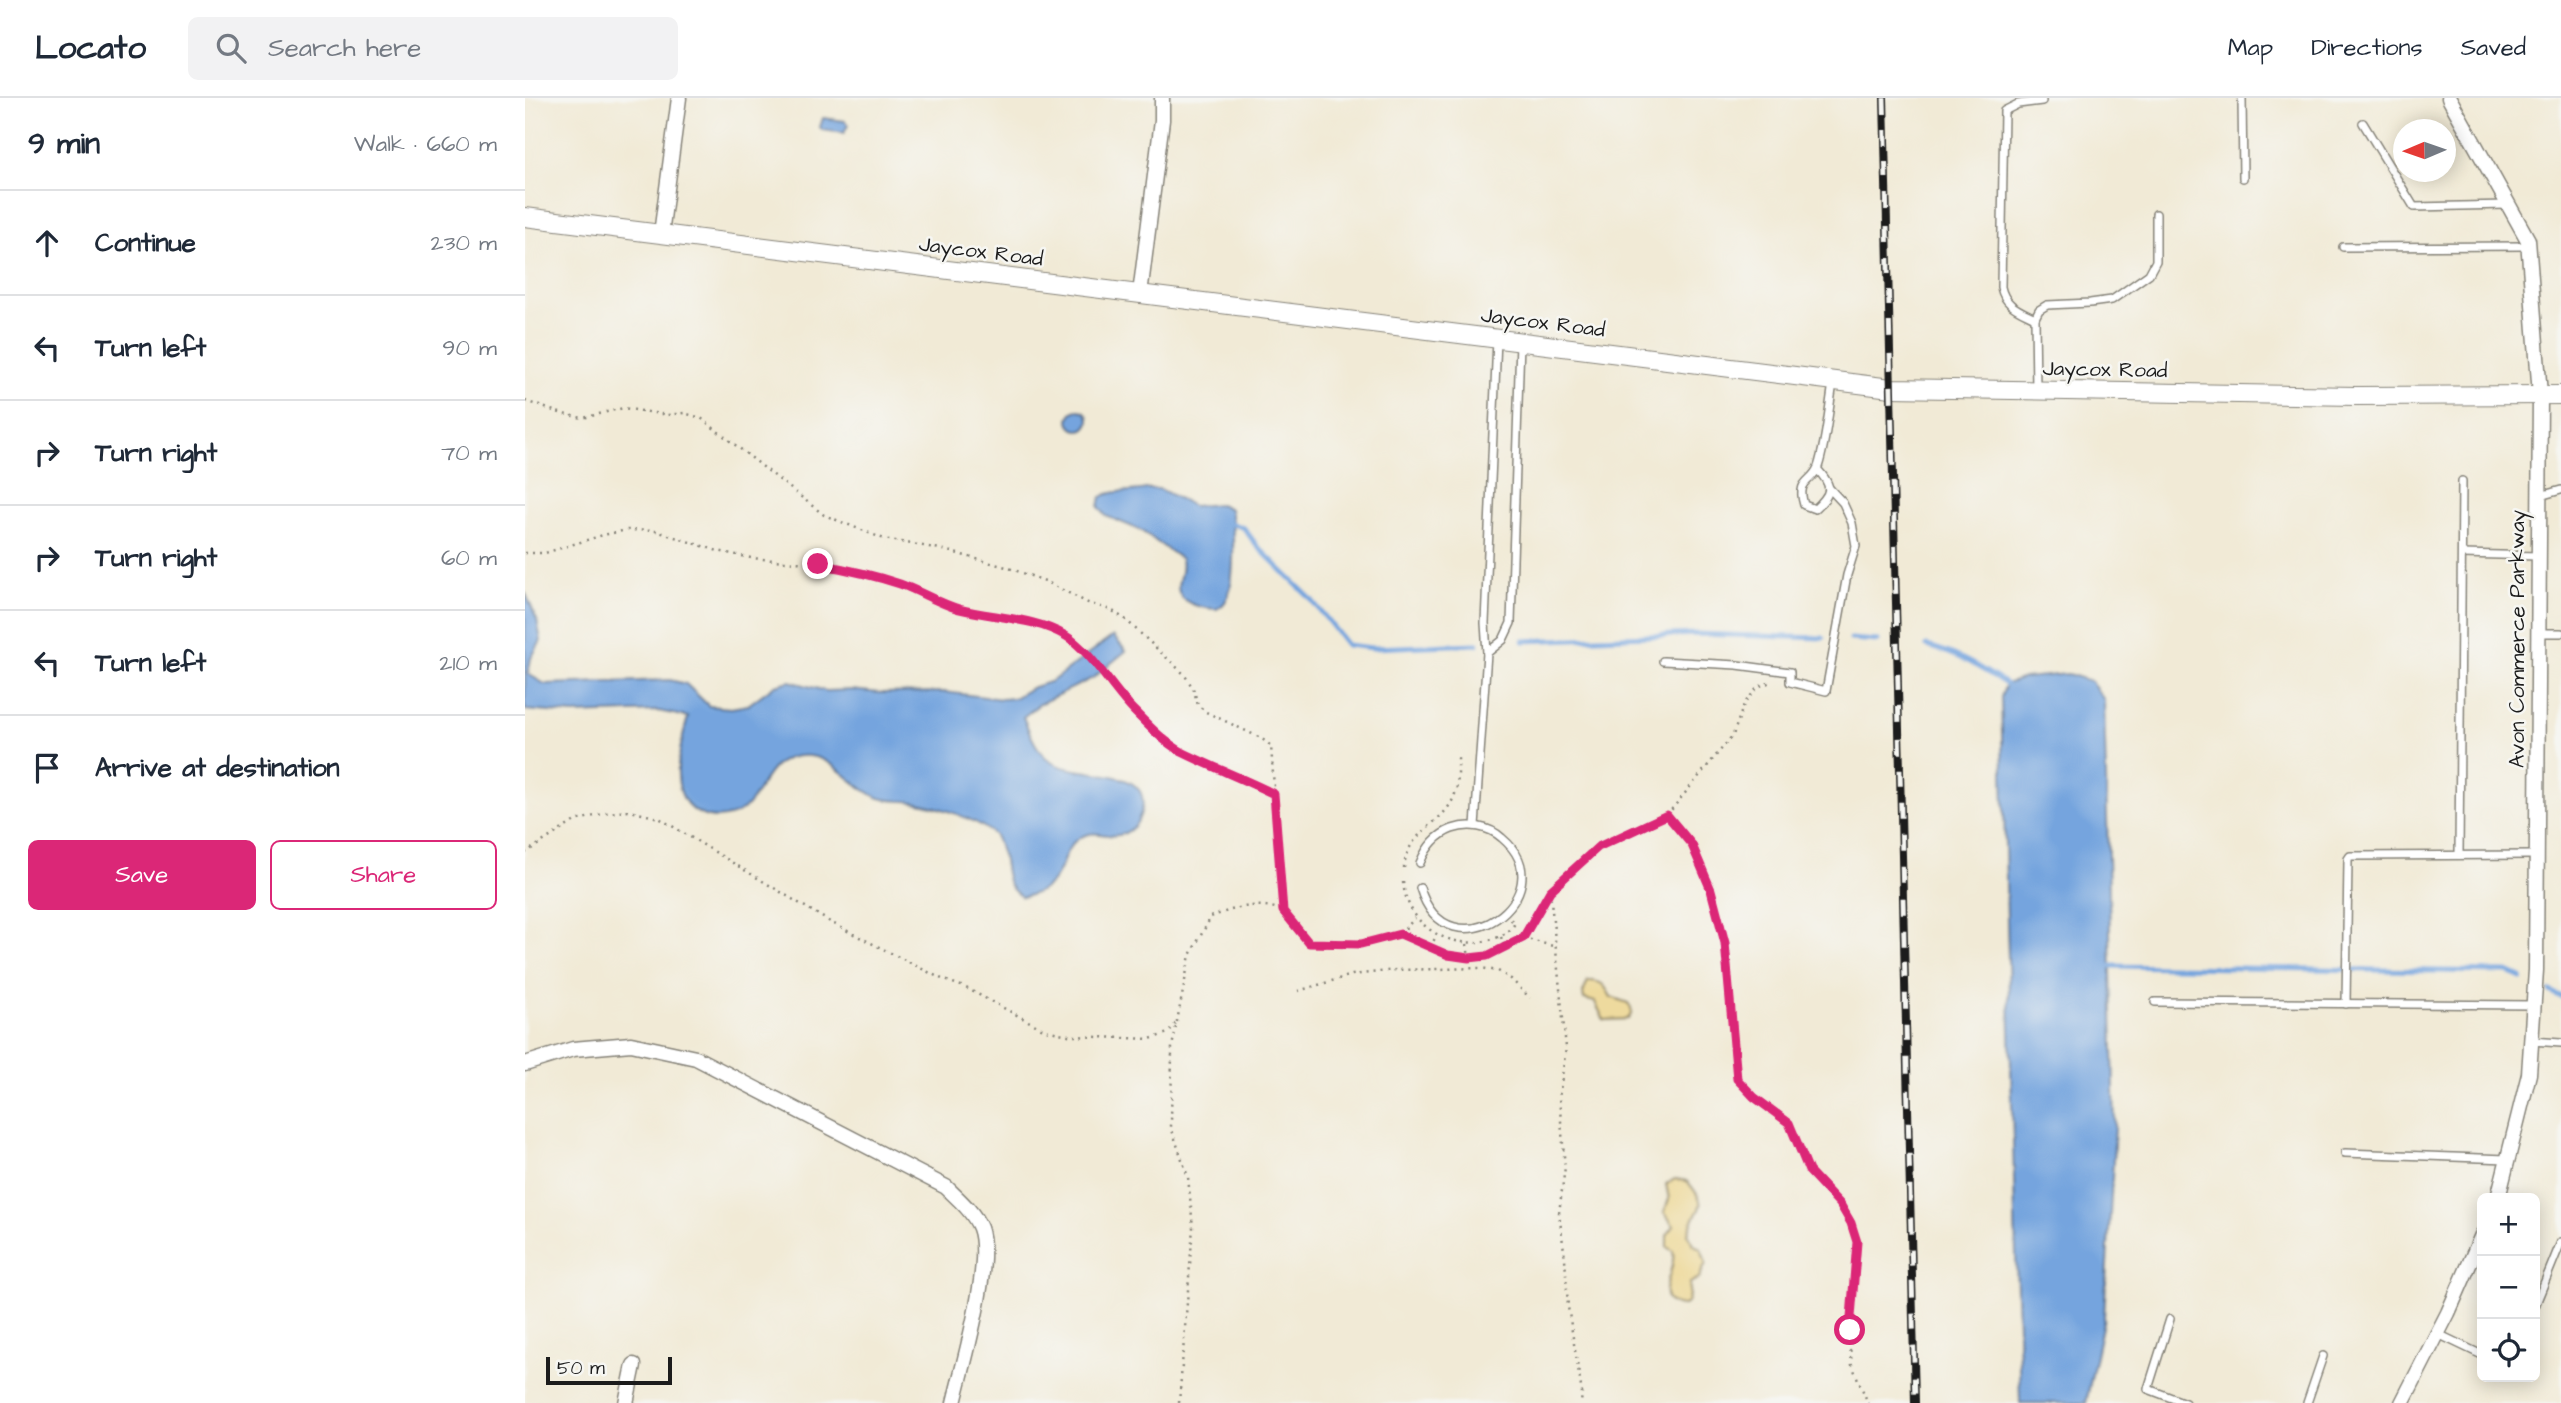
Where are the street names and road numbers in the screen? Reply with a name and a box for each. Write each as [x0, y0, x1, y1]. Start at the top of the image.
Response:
street label: Jaycox Road [917, 229, 1045, 276]
street label: Jaycox Road [1479, 300, 1607, 347]
street label: Jaycox Road [2042, 354, 2168, 387]
street label: Avon Commerce Parkway [2503, 509, 2534, 768]

